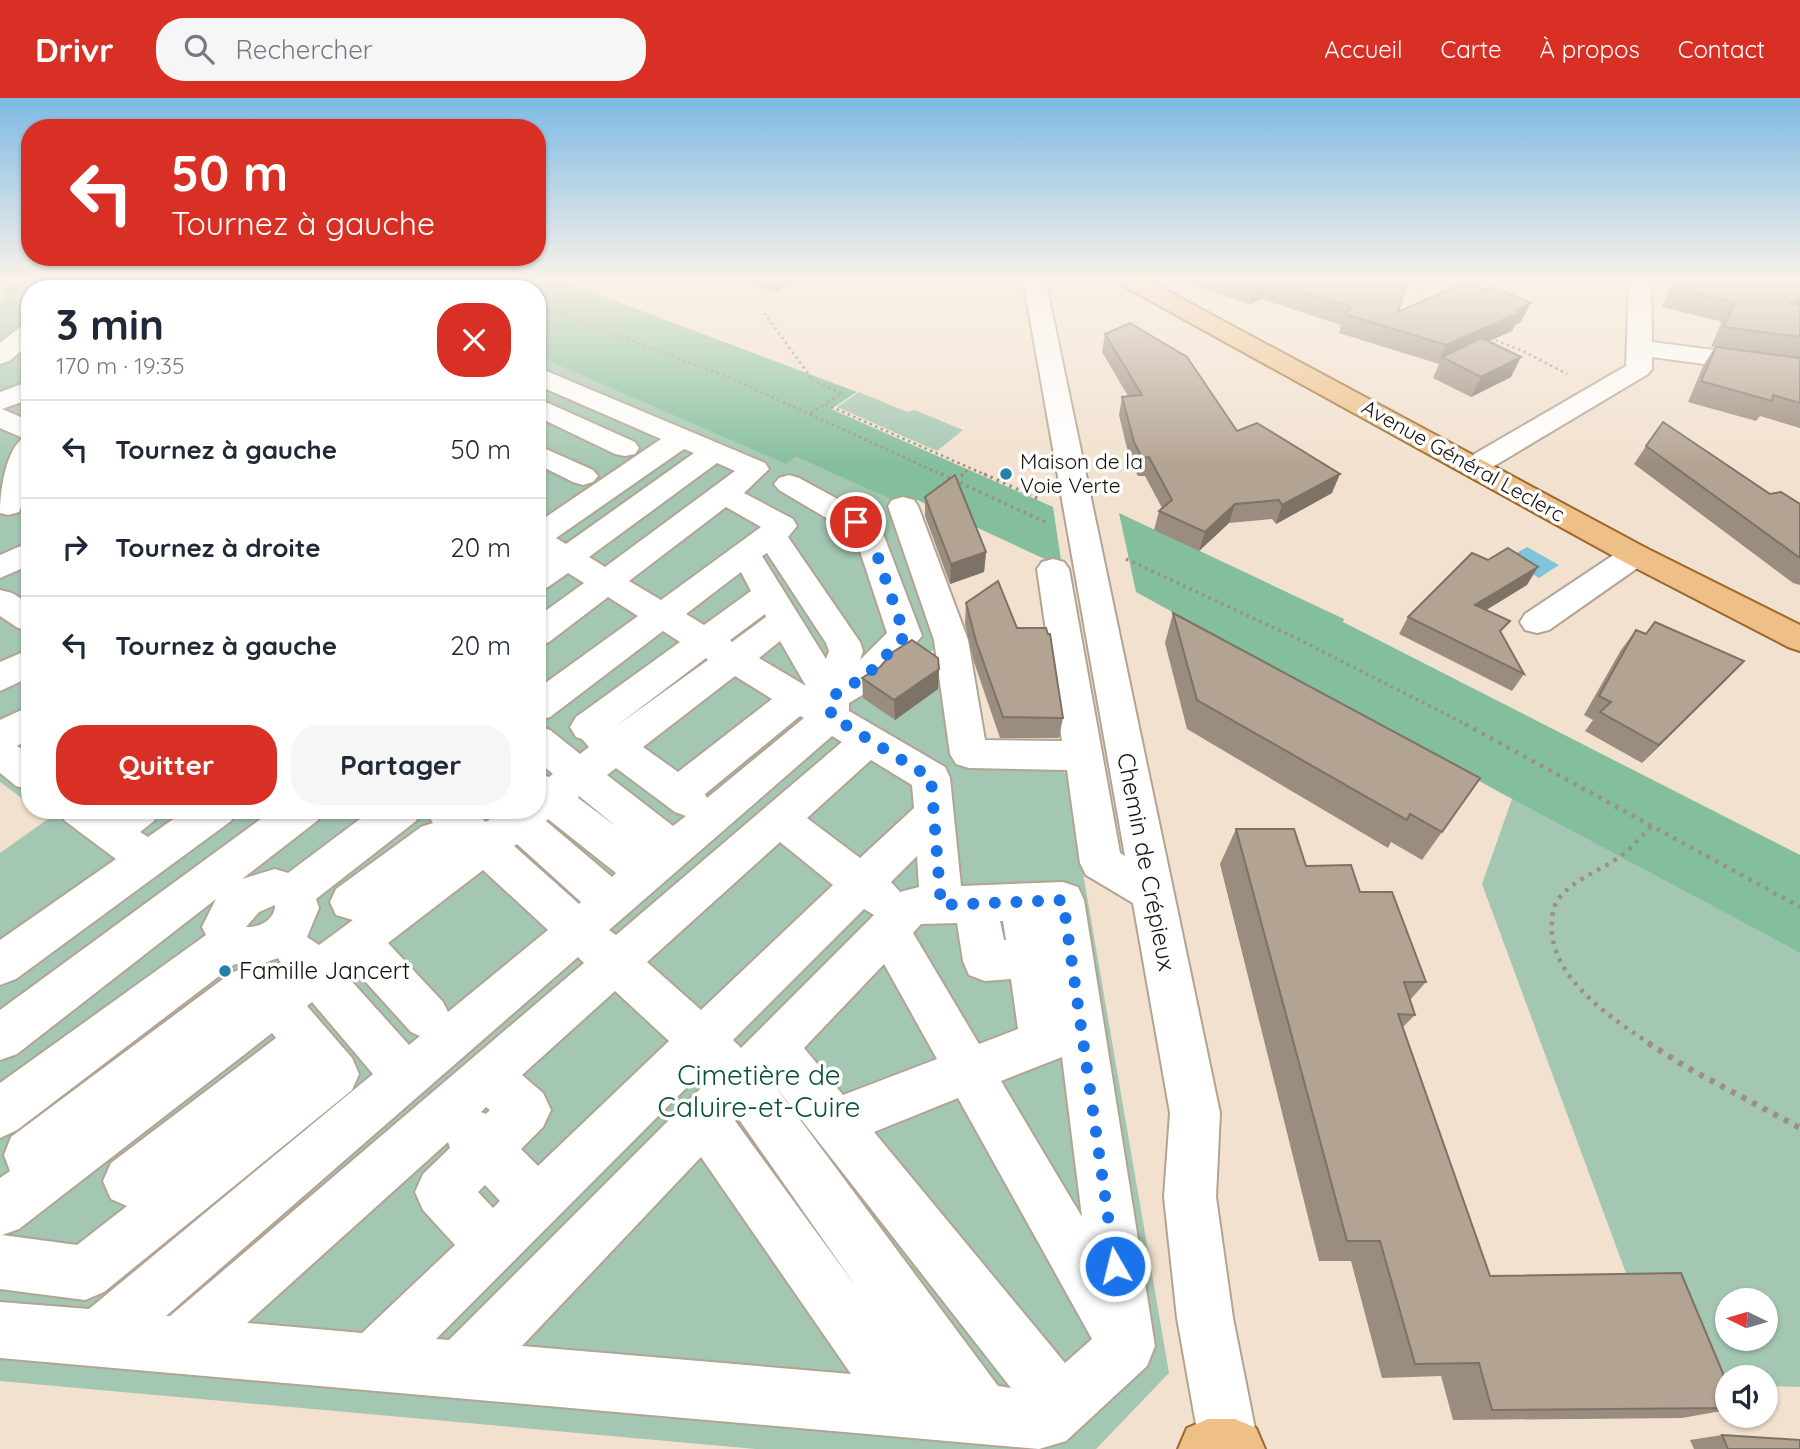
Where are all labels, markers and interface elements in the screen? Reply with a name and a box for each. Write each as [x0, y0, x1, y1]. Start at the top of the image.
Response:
search box [156, 18, 646, 81]
text: Drivr [35, 29, 114, 70]
icon: search [180, 30, 218, 68]
text: Rechercher [236, 33, 373, 66]
text: Accueil [1324, 34, 1403, 64]
text: Carte [1441, 34, 1502, 64]
text: À propos [1540, 34, 1640, 64]
text: Contact [1678, 34, 1765, 64]
text: 50 m [171, 142, 288, 203]
icon: left [56, 147, 147, 238]
text: Tournez à gauche [171, 203, 435, 243]
text: 3 min [56, 298, 164, 351]
button: close [437, 303, 511, 377]
text: 170 m · 19:35 [56, 351, 185, 380]
street label: Avenue Général Leclerc [1357, 393, 1570, 527]
icon: left [56, 430, 94, 468]
text: Tournez à gauche [115, 433, 337, 466]
text: 50 m [451, 433, 511, 466]
place label: Maison de la Voie Verte [1020, 448, 1143, 498]
marker: Maison de la Voie Verte [998, 466, 1014, 482]
pin [826, 492, 886, 552]
icon: arrive [837, 503, 875, 541]
icon: right [56, 528, 94, 566]
text: Tournez à droite [115, 531, 320, 564]
text: 20 m [450, 531, 511, 564]
icon: left [56, 626, 94, 664]
text: Tournez à gauche [115, 629, 337, 662]
text: 20 m [450, 629, 511, 662]
button: Quitter [56, 725, 277, 805]
button: Partager [291, 725, 511, 805]
street label: Chemin de Crépieux [1111, 750, 1183, 973]
place label: Famille Jancert [239, 955, 410, 985]
marker: Famille Jancert [217, 963, 233, 979]
park label: Cimetière de Caluire-et-Cuire [658, 1057, 860, 1124]
position arrow [1078, 1229, 1152, 1303]
north arrow [1715, 1288, 1778, 1351]
map controls [1715, 1288, 1778, 1428]
button: sound [1715, 1365, 1778, 1428]

